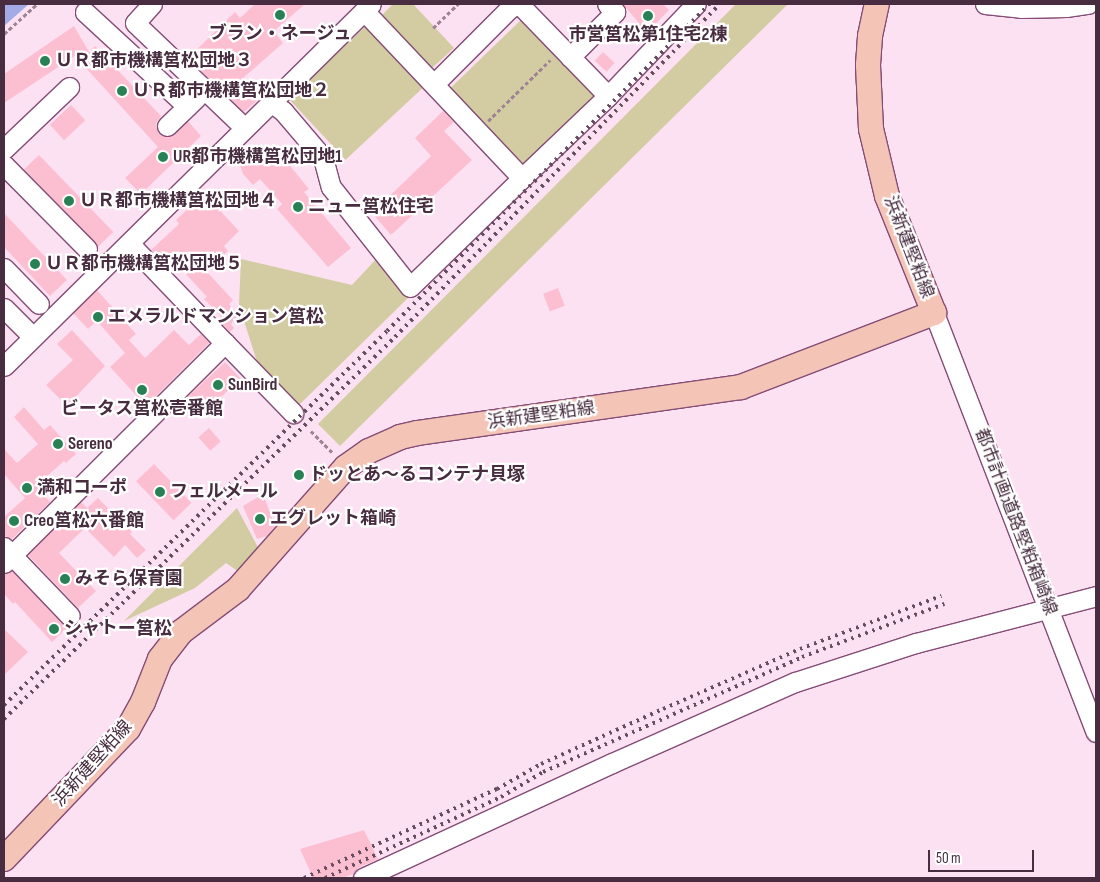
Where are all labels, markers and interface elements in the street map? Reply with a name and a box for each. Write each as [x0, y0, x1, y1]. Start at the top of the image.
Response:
marker: ブラン・ネージュ [274, 9, 286, 21]
marker: 市営筥松第1住宅2棟 [642, 10, 654, 22]
place label: ブラン・ネージュ [208, 23, 352, 45]
place label: 市営筥松第1住宅2棟 [569, 24, 727, 46]
place label: ＵＲ都市機構筥松団地３ [55, 50, 253, 72]
marker: ＵＲ都市機構筥松団地３ [39, 55, 51, 67]
place label: ＵＲ都市機構筥松団地２ [132, 80, 330, 102]
marker: ＵＲ都市機構筥松団地２ [116, 85, 128, 97]
place label: UR都市機構筥松団地1 [173, 146, 342, 168]
marker: UR都市機構筥松団地1 [157, 151, 169, 163]
place label: ＵＲ都市機構筥松団地４ [79, 190, 277, 212]
street label: 浜新建堅粕線 [879, 193, 937, 301]
marker: ＵＲ都市機構筥松団地４ [63, 195, 75, 207]
place label: ニュー筥松住宅 [308, 196, 434, 218]
marker: ニュー筥松住宅 [292, 201, 304, 213]
place label: ＵＲ都市機構筥松団地５ [45, 253, 243, 275]
marker: ＵＲ都市機構筥松団地５ [29, 258, 41, 270]
place label: エメラルドマンション筥松 [108, 306, 324, 328]
marker: エメラルドマンション筥松 [92, 311, 104, 323]
place label: SunBird [228, 374, 277, 396]
marker: SunBird [212, 379, 224, 391]
marker: ビータス筥松壱番館 [136, 384, 148, 396]
place label: ビータス筥松壱番館 [61, 398, 223, 420]
street label: 浜新建堅粕線 [486, 398, 596, 434]
street label: 都市計画道路堅粕箱崎線 [969, 426, 1061, 618]
place label: Sereno [68, 433, 113, 455]
marker: Sereno [52, 438, 64, 450]
place label: ドッとあ～るコンテナ貝塚 [309, 464, 525, 486]
marker: ドッとあ～るコンテナ貝塚 [293, 469, 305, 481]
place label: 満和コーポ [37, 477, 127, 499]
place label: フェルメール [170, 481, 278, 503]
marker: 満和コーポ [21, 482, 33, 494]
marker: フェルメール [154, 486, 166, 498]
place label: エグレット箱崎 [270, 508, 396, 530]
place label: Creo筥松六番館 [24, 510, 144, 532]
marker: エグレット箱崎 [254, 513, 266, 525]
marker: Creo筥松六番館 [8, 515, 20, 527]
place label: みそら保育園 [75, 568, 183, 590]
marker: みそら保育園 [59, 573, 71, 585]
place label: シャトー筥松 [64, 618, 172, 640]
marker: シャトー筥松 [48, 623, 60, 635]
street label: 浜新建堅粕線 [49, 717, 137, 811]
scale bar [930, 840, 1036, 872]
text: 50 m [936, 849, 961, 868]

